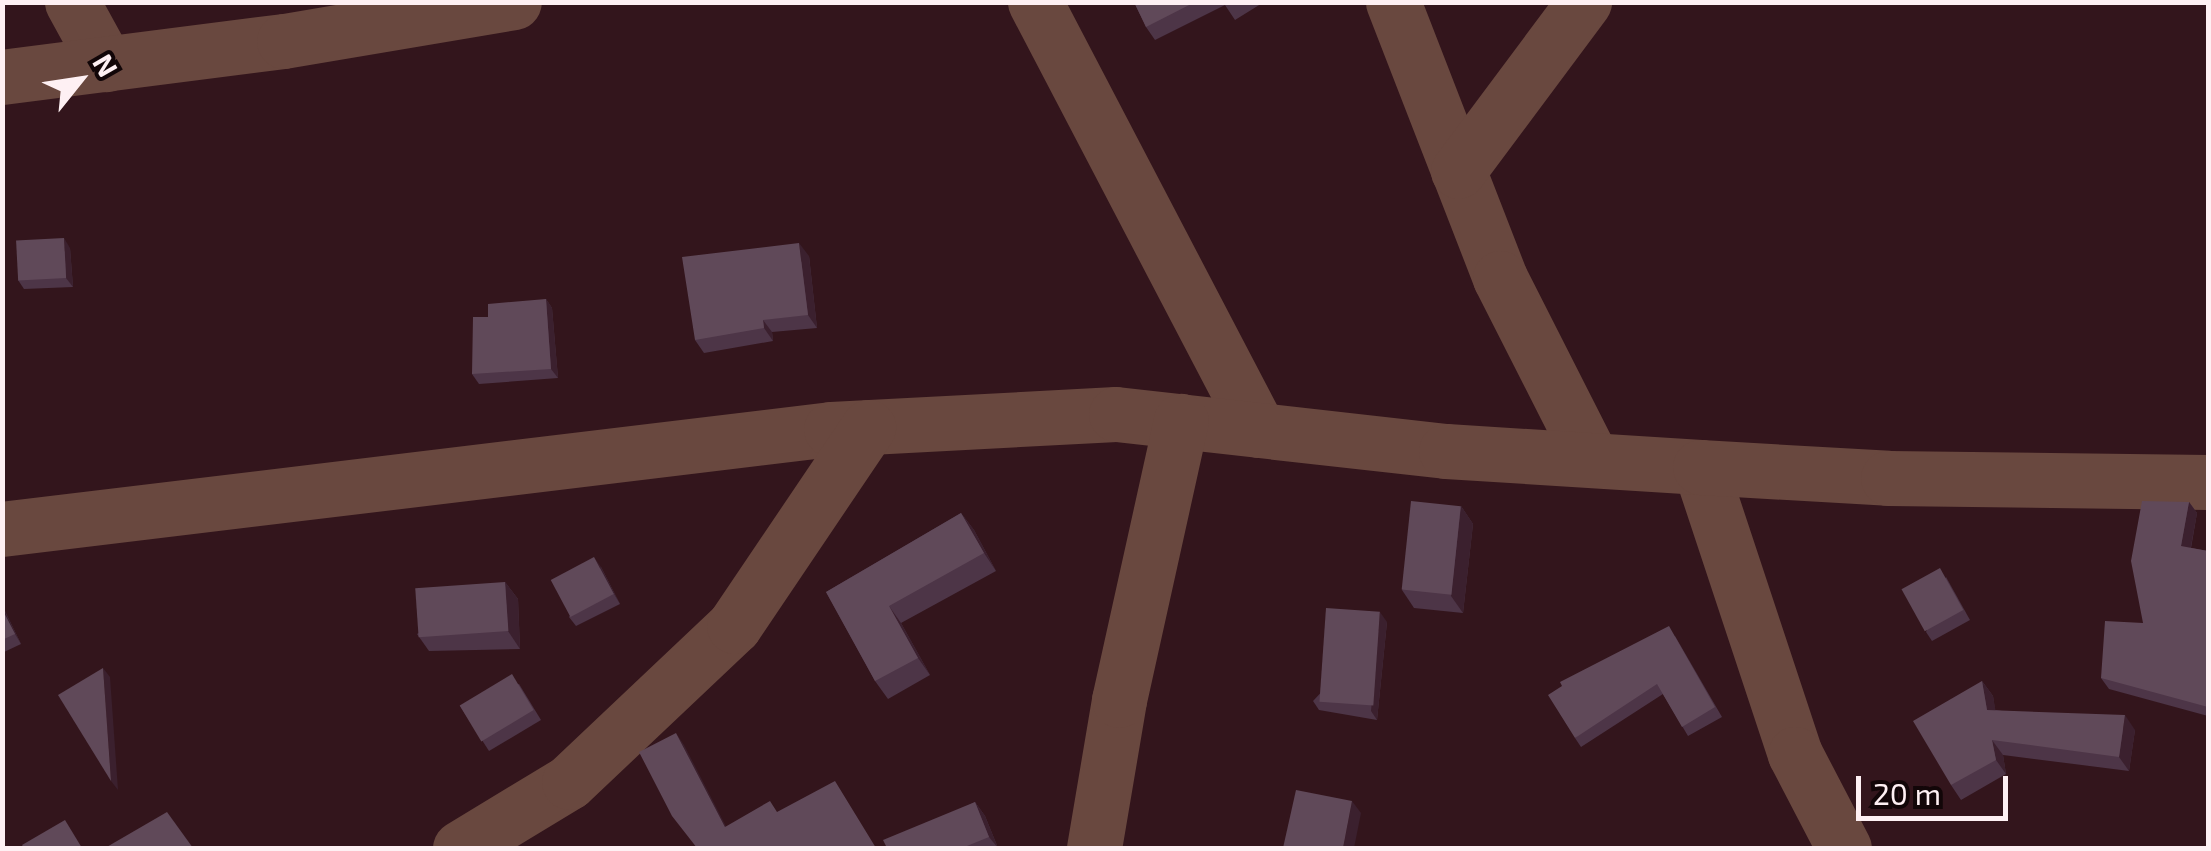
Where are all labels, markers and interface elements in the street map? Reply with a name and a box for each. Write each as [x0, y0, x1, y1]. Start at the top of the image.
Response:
north arrow [30, 30, 130, 130]
text: N [86, 48, 126, 82]
scale bar [1861, 756, 2014, 818]
text: 20 m [1873, 775, 1941, 811]

